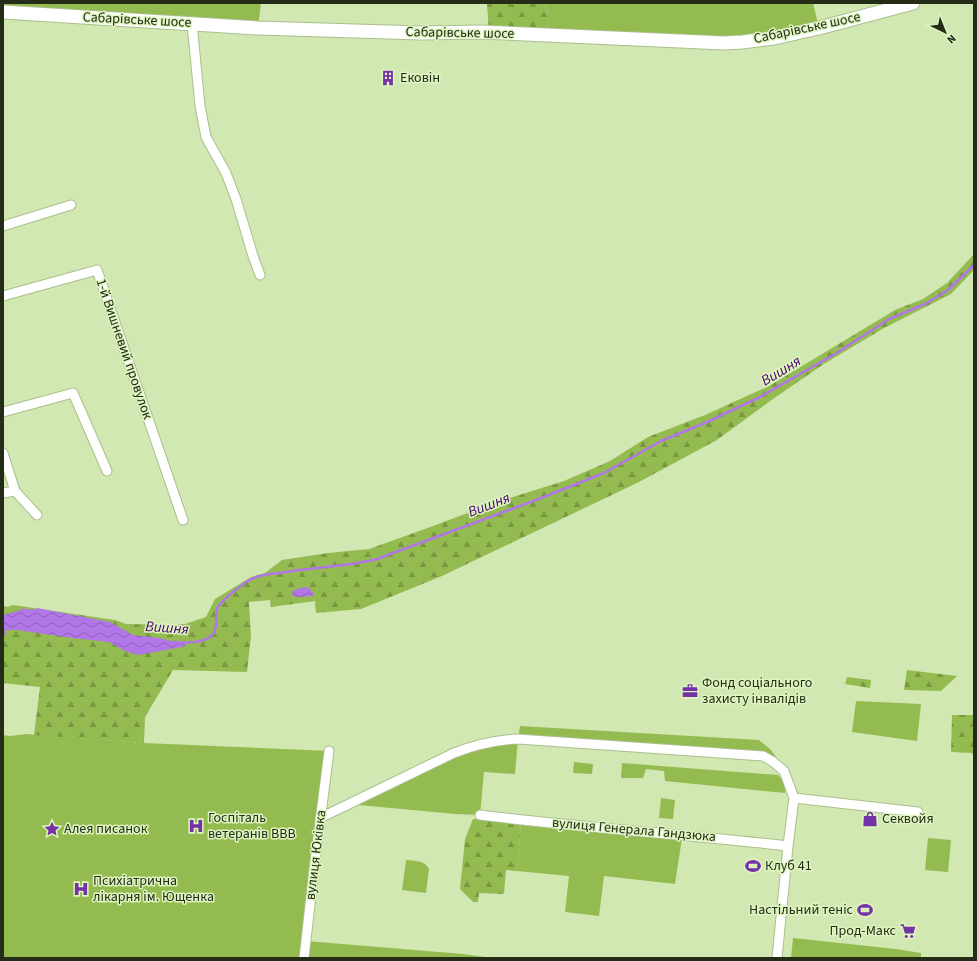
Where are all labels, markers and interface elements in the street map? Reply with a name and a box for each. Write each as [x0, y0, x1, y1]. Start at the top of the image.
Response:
street label: Сабарівське шосе [82, 7, 192, 33]
street label: Сабарівське шосе [752, 7, 862, 49]
north arrow [925, 12, 965, 52]
street label: Сабарівське шосе [405, 22, 515, 44]
text: N [944, 31, 959, 47]
place label: Ековін [400, 68, 440, 88]
building icon: Ековін [379, 69, 397, 87]
street label: 1-й Вишневий провулок [90, 276, 158, 422]
water label: Вишня [757, 351, 805, 391]
water label: Вишня [465, 487, 513, 523]
water label: Вишня [145, 616, 189, 640]
place label: Фонд соціального захисту інвалідів [702, 673, 812, 709]
office icon: Фонд соціального захисту інвалідів [681, 682, 699, 700]
place label: Госпіталь ветеранів ВВВ [208, 808, 296, 844]
street label: вулиця Юківка [301, 809, 331, 901]
place label: Секвойя [882, 809, 934, 829]
shop icon: Секвойя [861, 810, 879, 828]
street label: вулиця Генерала Гандзюка [551, 813, 717, 847]
hospital icon: Госпіталь ветеранів ВВВ [187, 817, 205, 835]
place label: Алея писанок [64, 819, 148, 839]
place icon: Алея писанок [43, 820, 61, 838]
place label: Клуб 41 [765, 856, 812, 876]
sports icon: Клуб 41 [744, 857, 762, 875]
place label: Психіатрична лікарня ім. Ющенка [93, 871, 214, 907]
hospital icon: Психіатрична лікарня ім. Ющенка [72, 880, 90, 898]
place label: Настільний теніс [749, 900, 854, 920]
sports icon: Настільний теніс [856, 901, 874, 919]
place label: Прод-Макс [830, 921, 897, 941]
supermarket icon: Прод-Макс [899, 922, 917, 940]

